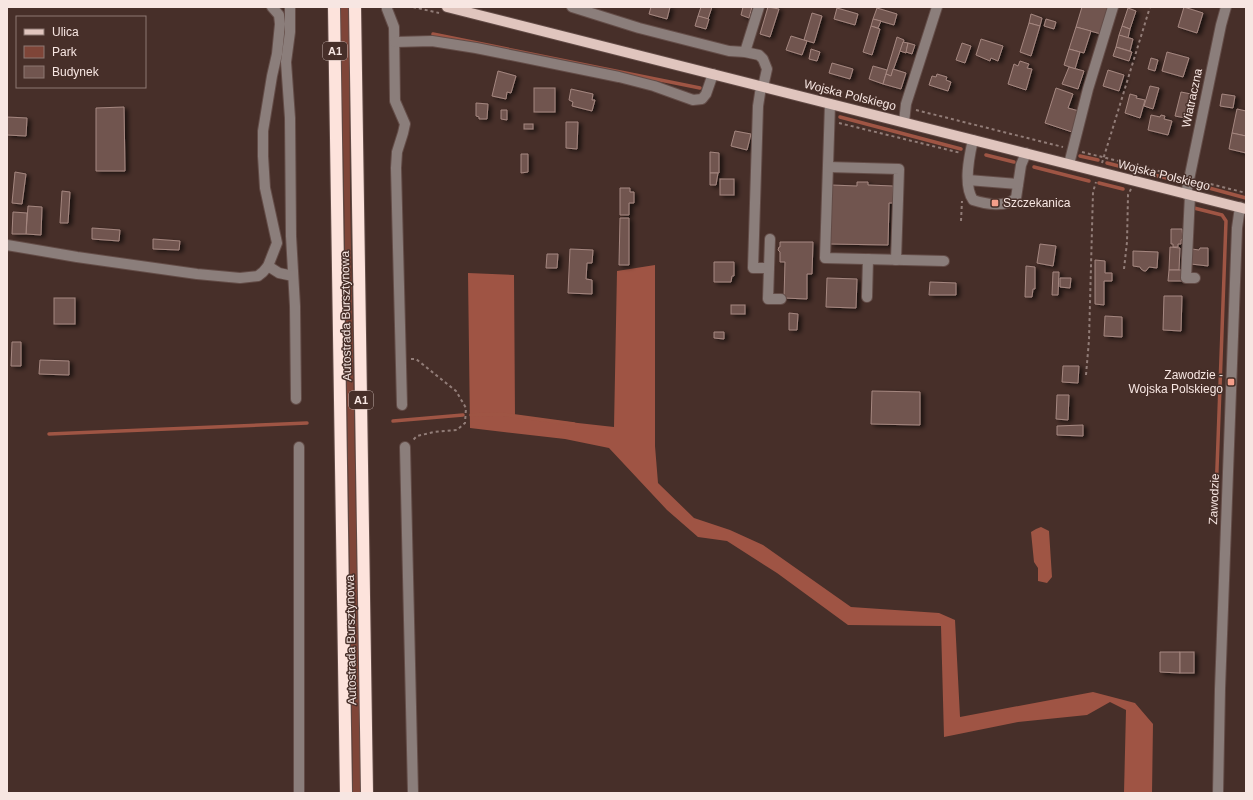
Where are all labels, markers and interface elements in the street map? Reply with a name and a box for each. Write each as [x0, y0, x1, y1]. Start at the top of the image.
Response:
legend [16, 16, 146, 88]
text: Ulica [52, 25, 79, 39]
road number: A1 [323, 42, 347, 60]
text: Park [52, 45, 78, 59]
text: Budynek [52, 65, 100, 79]
street label: Wiatraczna [1179, 67, 1205, 129]
street label: Wojska Polskiego [802, 77, 898, 113]
street label: Wojska Polskiego [1116, 157, 1212, 193]
place label: Szczekanica [1003, 196, 1071, 210]
marker: Szczekanica [990, 198, 1000, 208]
street label: Autostrada Bursztynowa [338, 251, 354, 381]
place label: Zawodzie - Wojska Polskiego [1129, 368, 1223, 396]
marker: Zawodzie - Wojska Polskiego [1226, 377, 1236, 387]
road number: A1 [349, 391, 373, 409]
street label: Zawodzie [1206, 473, 1222, 525]
street label: Autostrada Bursztynowa [343, 575, 359, 705]

